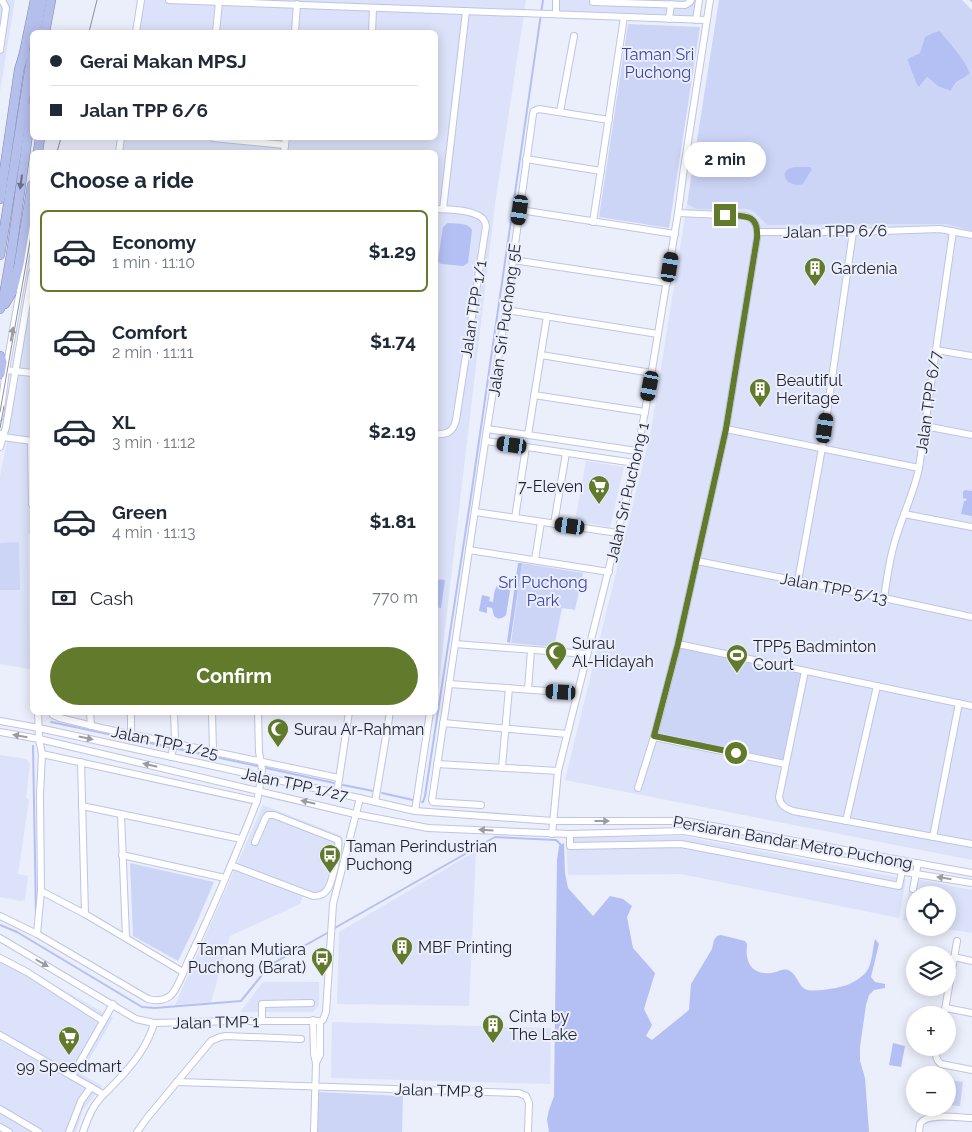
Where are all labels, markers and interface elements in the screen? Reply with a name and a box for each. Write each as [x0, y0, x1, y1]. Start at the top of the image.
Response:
park label: Taman Sri Puchong [622, 45, 694, 82]
text: Gerai Makan MPSJ [80, 50, 247, 72]
text: Jalan TPP 6/6 [80, 99, 208, 121]
callout: 2 min [684, 142, 766, 178]
text: 2 min [704, 150, 746, 169]
text: Choose a ride [50, 167, 194, 193]
one-way arrow [17, 174, 25, 190]
car [510, 194, 529, 226]
route end [714, 204, 736, 226]
street label: Jalan TPP 6/6 [783, 221, 887, 242]
icon: car [52, 229, 97, 274]
text: Economy [112, 231, 196, 253]
text: $1.29 [368, 240, 416, 262]
street label: Jalan Sri Puchong 5E [484, 242, 525, 398]
car [660, 251, 679, 283]
text: 1 min · 11:10 [112, 253, 195, 272]
building icon: Gardenia [803, 256, 827, 287]
street label: Jalan TPP 1/1 [456, 259, 491, 359]
place label: Gardenia [831, 259, 897, 278]
icon: car [52, 319, 97, 364]
text: Comfort [112, 321, 187, 343]
one-way arrow [8, 326, 16, 341]
text: $1.74 [370, 330, 416, 352]
text: 2 min · 11:11 [112, 343, 194, 362]
street label: Jalan TPP 6/7 [912, 349, 945, 455]
car [639, 370, 660, 402]
place label: Beautiful Heritage [776, 371, 843, 408]
building icon: Beautiful Heritage [748, 377, 772, 408]
icon: car [52, 409, 97, 454]
text: XL [112, 411, 135, 433]
car [815, 412, 834, 444]
text: $2.19 [368, 420, 416, 442]
street label: Jalan Sri Puchong 1 [602, 420, 653, 564]
text: 3 min · 11:12 [112, 433, 195, 452]
car [496, 435, 527, 455]
supermarket icon: 7-Eleven [587, 474, 611, 505]
place label: 7-Eleven [518, 477, 583, 496]
icon: car [52, 499, 97, 544]
text: Green [112, 501, 167, 523]
text: $1.81 [369, 510, 416, 532]
car [554, 516, 585, 536]
text: 4 min · 11:13 [112, 523, 196, 542]
street label: Jalan TPP 5/13 [779, 569, 889, 608]
park label: Sri Puchong Park [498, 573, 588, 610]
icon: cash [50, 584, 78, 612]
text: Cash [90, 587, 134, 609]
text: 770 m [372, 588, 418, 607]
place label: Surau Al-Hidayah [572, 634, 654, 671]
place label: TPP5 Badminton Court [753, 637, 876, 674]
mosque icon: Surau Al-Hidayah [544, 640, 568, 671]
sports icon: TPP5 Badminton Court [725, 643, 749, 674]
button: Confirm [50, 647, 418, 705]
car [545, 684, 576, 700]
mosque icon: Surau Ar-Rahman [266, 717, 290, 748]
place label: Surau Ar-Rahman [294, 720, 424, 739]
street label: Jalan TPP 1/25 [110, 722, 220, 763]
one-way arrow [11, 731, 27, 739]
one-way arrow [79, 735, 95, 743]
route start [725, 742, 747, 764]
one-way arrow [142, 761, 157, 769]
street label: Jalan TPP 1/27 [240, 764, 350, 805]
one-way arrow [300, 798, 315, 806]
street label: Persiaran Bandar Metro Puchong [672, 812, 914, 873]
one-way arrow [594, 817, 610, 825]
one-way arrow [478, 826, 494, 834]
place label: Taman Perindustrian Puchong [346, 837, 497, 874]
bus stop icon: Taman Perindustrian Puchong [318, 843, 342, 874]
one-way arrow [936, 874, 952, 882]
map controls [906, 886, 956, 1116]
button: locate [906, 886, 956, 936]
building icon: MBF Printing [390, 935, 414, 966]
place label: MBF Printing [418, 938, 512, 957]
place label: Taman Mutiara Puchong (Barat) [188, 940, 306, 977]
bus stop icon: Taman Mutiara Puchong (Barat) [310, 946, 334, 977]
button: layers [906, 946, 956, 996]
one-way arrow [35, 959, 50, 967]
button: + [906, 1006, 956, 1056]
place label: Cinta by The Lake [509, 1007, 577, 1044]
street label: Jalan TMP 1 [173, 1012, 260, 1033]
building icon: Cinta by The Lake [481, 1013, 505, 1044]
supermarket icon: 99 Speedmart [57, 1025, 81, 1056]
place label: 99 Speedmart [16, 1057, 122, 1076]
button: − [906, 1066, 956, 1116]
street label: Jalan TMP 8 [394, 1079, 484, 1102]

